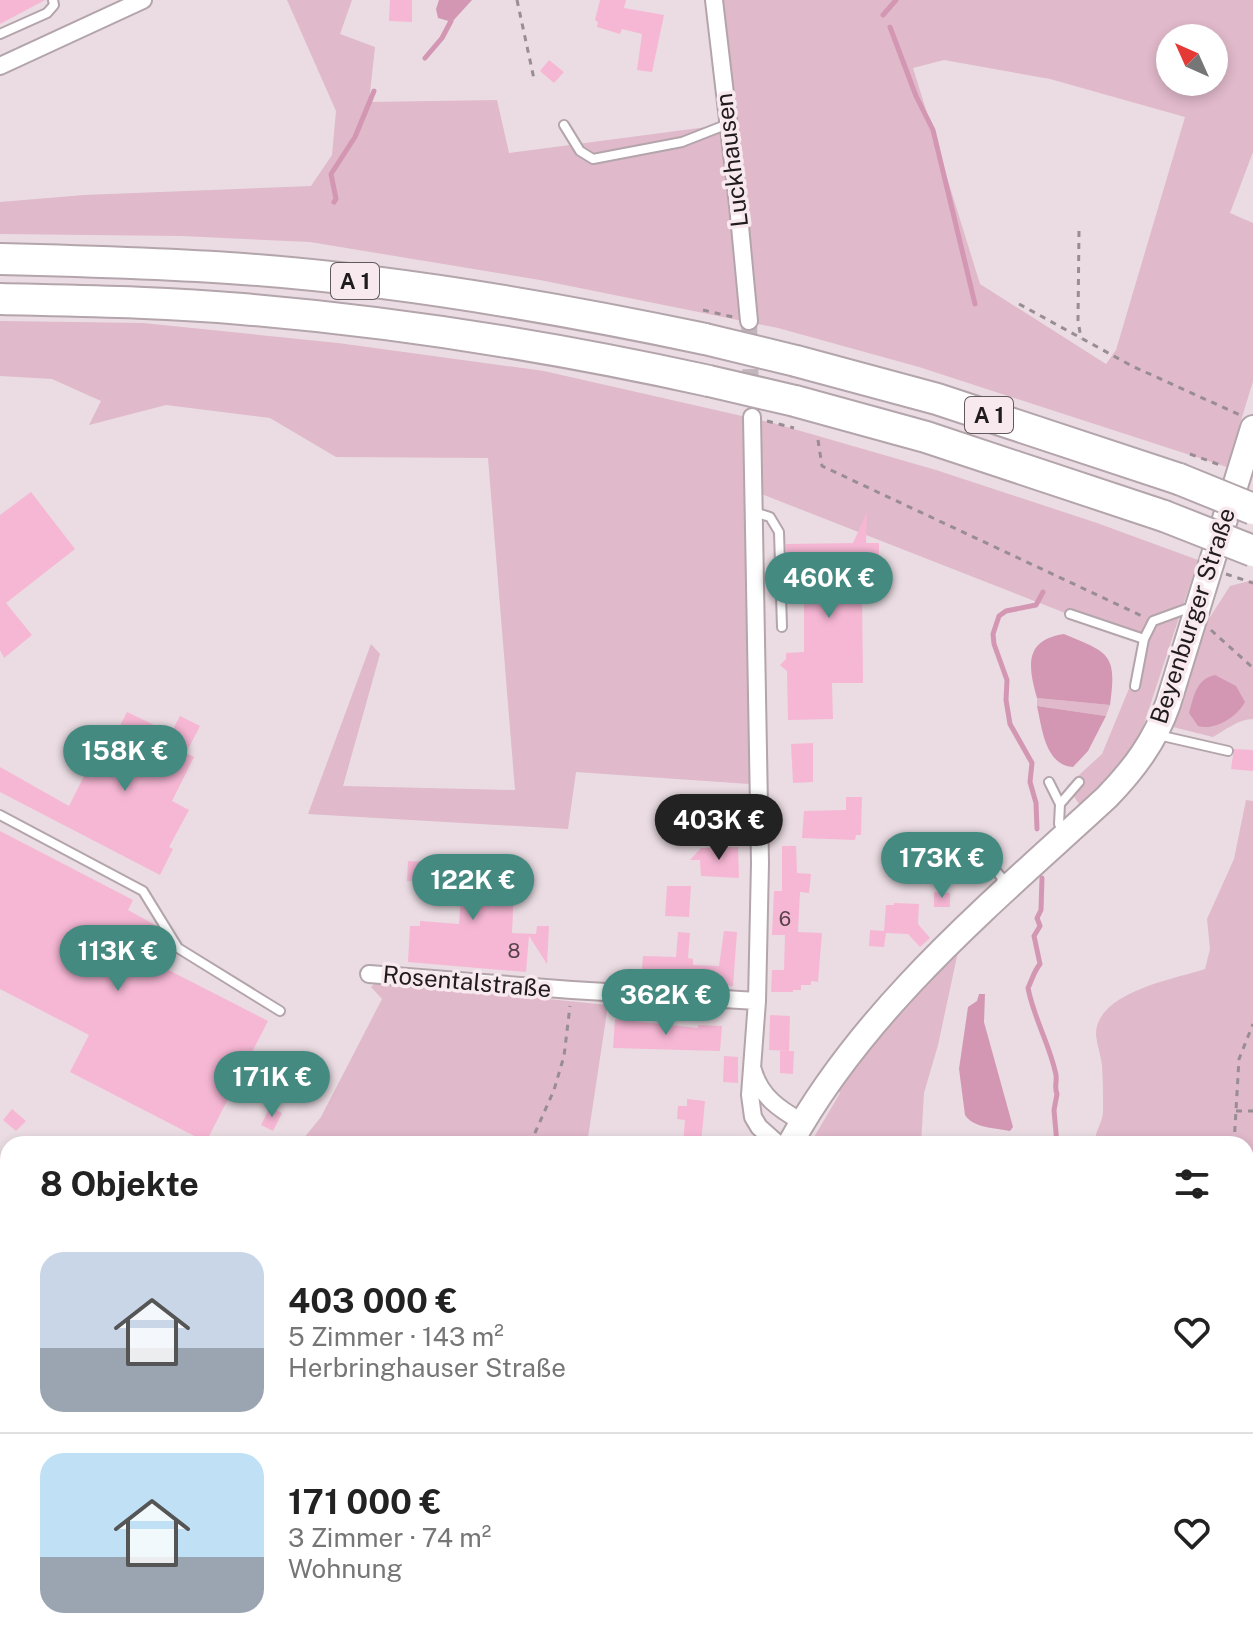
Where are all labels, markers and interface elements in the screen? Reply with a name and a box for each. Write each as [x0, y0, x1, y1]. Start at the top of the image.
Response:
north arrow [1156, 24, 1228, 96]
map controls [1156, 24, 1228, 96]
street label: Luckhausen [709, 92, 753, 229]
road number: A 1 [331, 263, 379, 299]
road number: A 1 [965, 397, 1013, 433]
street label: Beyenburger Straße [1144, 504, 1240, 727]
pin: 460K € [764, 552, 894, 620]
text: 460K € [783, 562, 875, 593]
pin: 158K € [60, 725, 190, 793]
text: 158K € [81, 735, 169, 766]
pin: 403K € [654, 794, 784, 862]
text: 403K € [673, 804, 765, 835]
pin: 173K € [877, 832, 1007, 900]
text: 173K € [899, 842, 985, 873]
pin: 122K € [408, 854, 538, 922]
text: 122K € [430, 864, 516, 895]
house number: 6 [779, 907, 791, 931]
pin: 113K € [53, 925, 183, 993]
text: 113K € [78, 935, 159, 966]
house number: 8 [508, 939, 520, 963]
street label: Rosentalstraße [382, 960, 553, 1002]
pin: 362K € [601, 969, 731, 1037]
text: 362K € [620, 979, 712, 1010]
pin: 171K € [207, 1051, 337, 1119]
text: 171K € [232, 1061, 312, 1092]
icon: filters [1170, 1162, 1214, 1206]
text: 8 Objekte [40, 1164, 199, 1204]
text: 403 000 € [288, 1281, 458, 1321]
icon: home [104, 1284, 200, 1380]
icon: heart [1170, 1310, 1214, 1354]
text: 5 Zimmer · 143 m² [288, 1321, 504, 1352]
text: Herbringhauser Straße [288, 1352, 566, 1383]
text: 171 000 € [288, 1482, 442, 1522]
icon: home [104, 1485, 200, 1581]
icon: heart [1170, 1511, 1214, 1555]
text: 3 Zimmer · 74 m² [288, 1522, 491, 1553]
text: Wohnung [288, 1553, 403, 1584]

